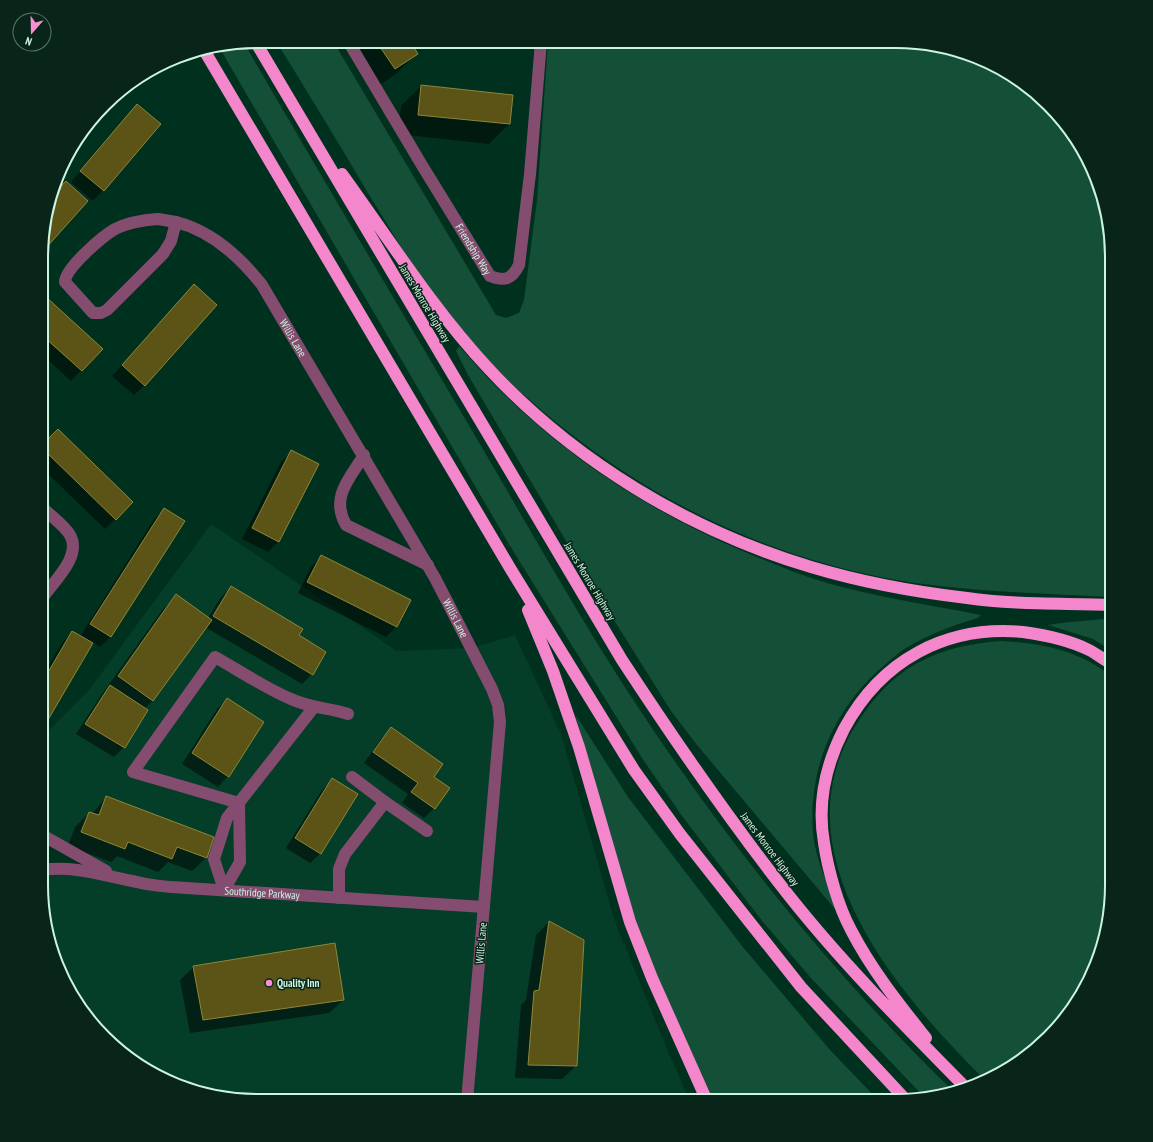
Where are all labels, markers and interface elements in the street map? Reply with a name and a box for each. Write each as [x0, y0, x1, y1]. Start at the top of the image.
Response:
north arrow [12, 12, 52, 52]
text: N [23, 34, 34, 49]
street label: Friendship Way [452, 221, 495, 278]
street label: James Monroe Highway [396, 260, 454, 345]
street label: Willis Lane [277, 316, 310, 360]
street label: James Monroe Highway [561, 538, 619, 623]
street label: Willis Lane [440, 596, 472, 640]
street label: James Monroe Highway [737, 808, 803, 889]
street label: Southridge Parkway [224, 883, 301, 902]
street label: Willis Lane [472, 921, 490, 964]
place label: Quality Inn [277, 976, 320, 990]
marker: Quality Inn [264, 978, 274, 988]

